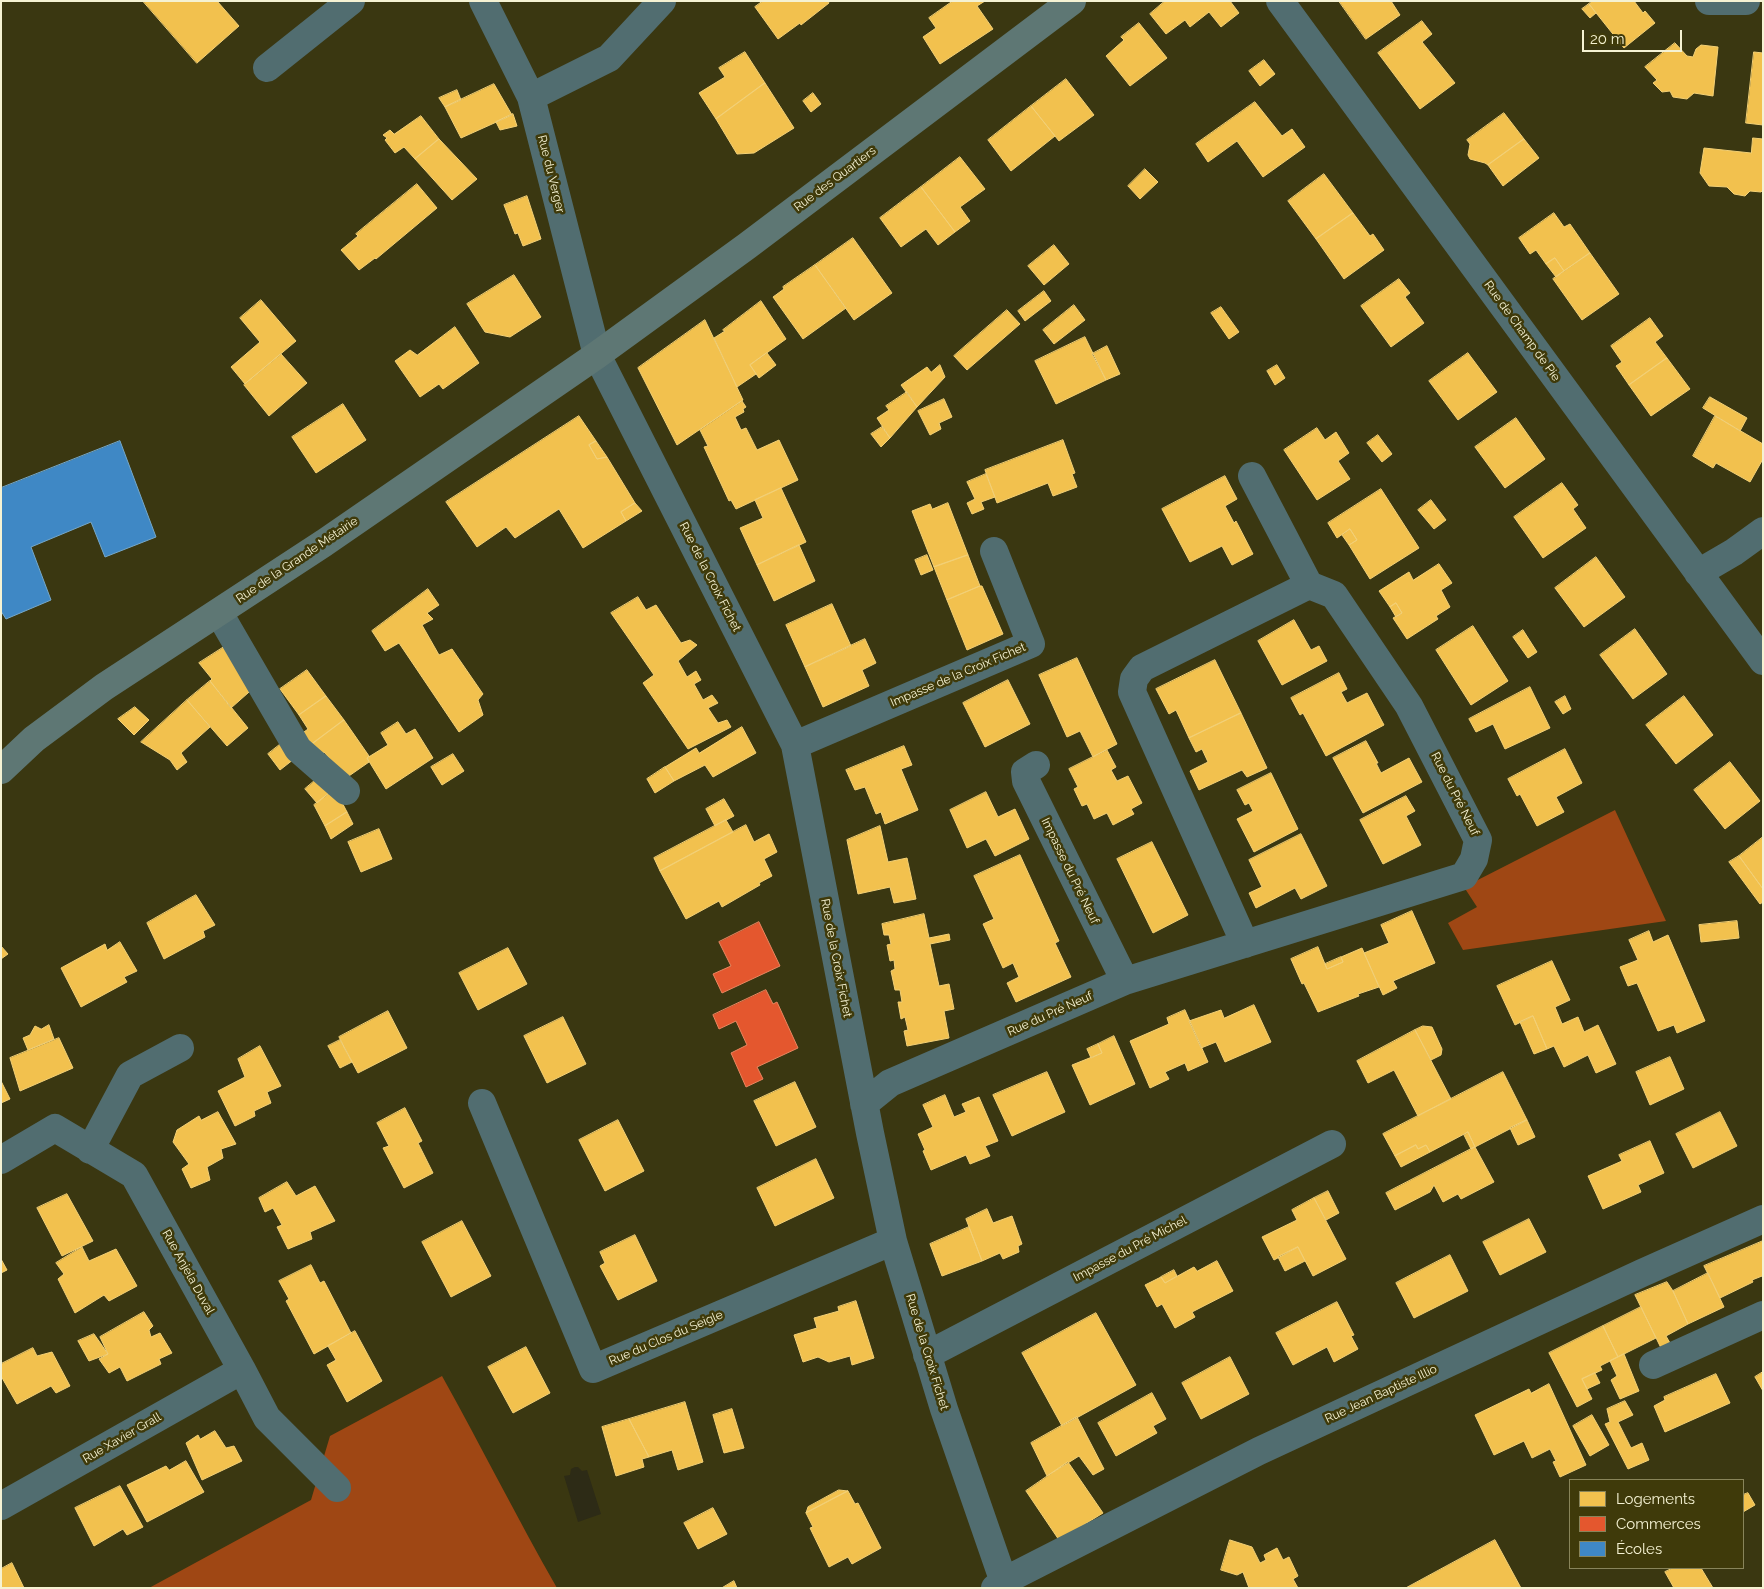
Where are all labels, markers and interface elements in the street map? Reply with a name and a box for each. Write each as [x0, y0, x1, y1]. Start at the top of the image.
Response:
scale bar [1584, 20, 1684, 52]
text: 20 m [1590, 30, 1625, 48]
street label: Rue du Verger [534, 134, 568, 214]
street label: Rue des Quartiers [791, 143, 879, 215]
street label: Rue de Champ de Pie [1481, 278, 1563, 384]
street label: Rue de la Grande Métairie [233, 514, 361, 606]
street label: Rue de la Croix Fichet [676, 520, 744, 634]
street label: Impasse de la Croix Fichet [888, 640, 1028, 710]
street label: Rue du Pré Neuf [1428, 750, 1482, 838]
street label: Impasse du Pré Neuf [1038, 816, 1102, 926]
street label: Rue de la Croix Fichet [817, 897, 855, 1019]
street label: Rue du Pré Neuf [1005, 989, 1095, 1039]
street label: Impasse du Pré Michel [1071, 1213, 1189, 1285]
street label: Rue Anjela Duval [159, 1227, 217, 1317]
street label: Rue de la Croix Fichet [902, 1292, 952, 1412]
street label: Rue du Clos du Seigle [607, 1307, 725, 1369]
street label: Rue Jean Baptiste Illio [1323, 1362, 1439, 1426]
street label: Rue Xavier Grall [80, 1410, 164, 1466]
legend [1569, 1479, 1744, 1569]
text: Logements [1616, 1490, 1695, 1508]
text: Commerces [1616, 1515, 1701, 1533]
text: Écoles [1616, 1540, 1662, 1558]

